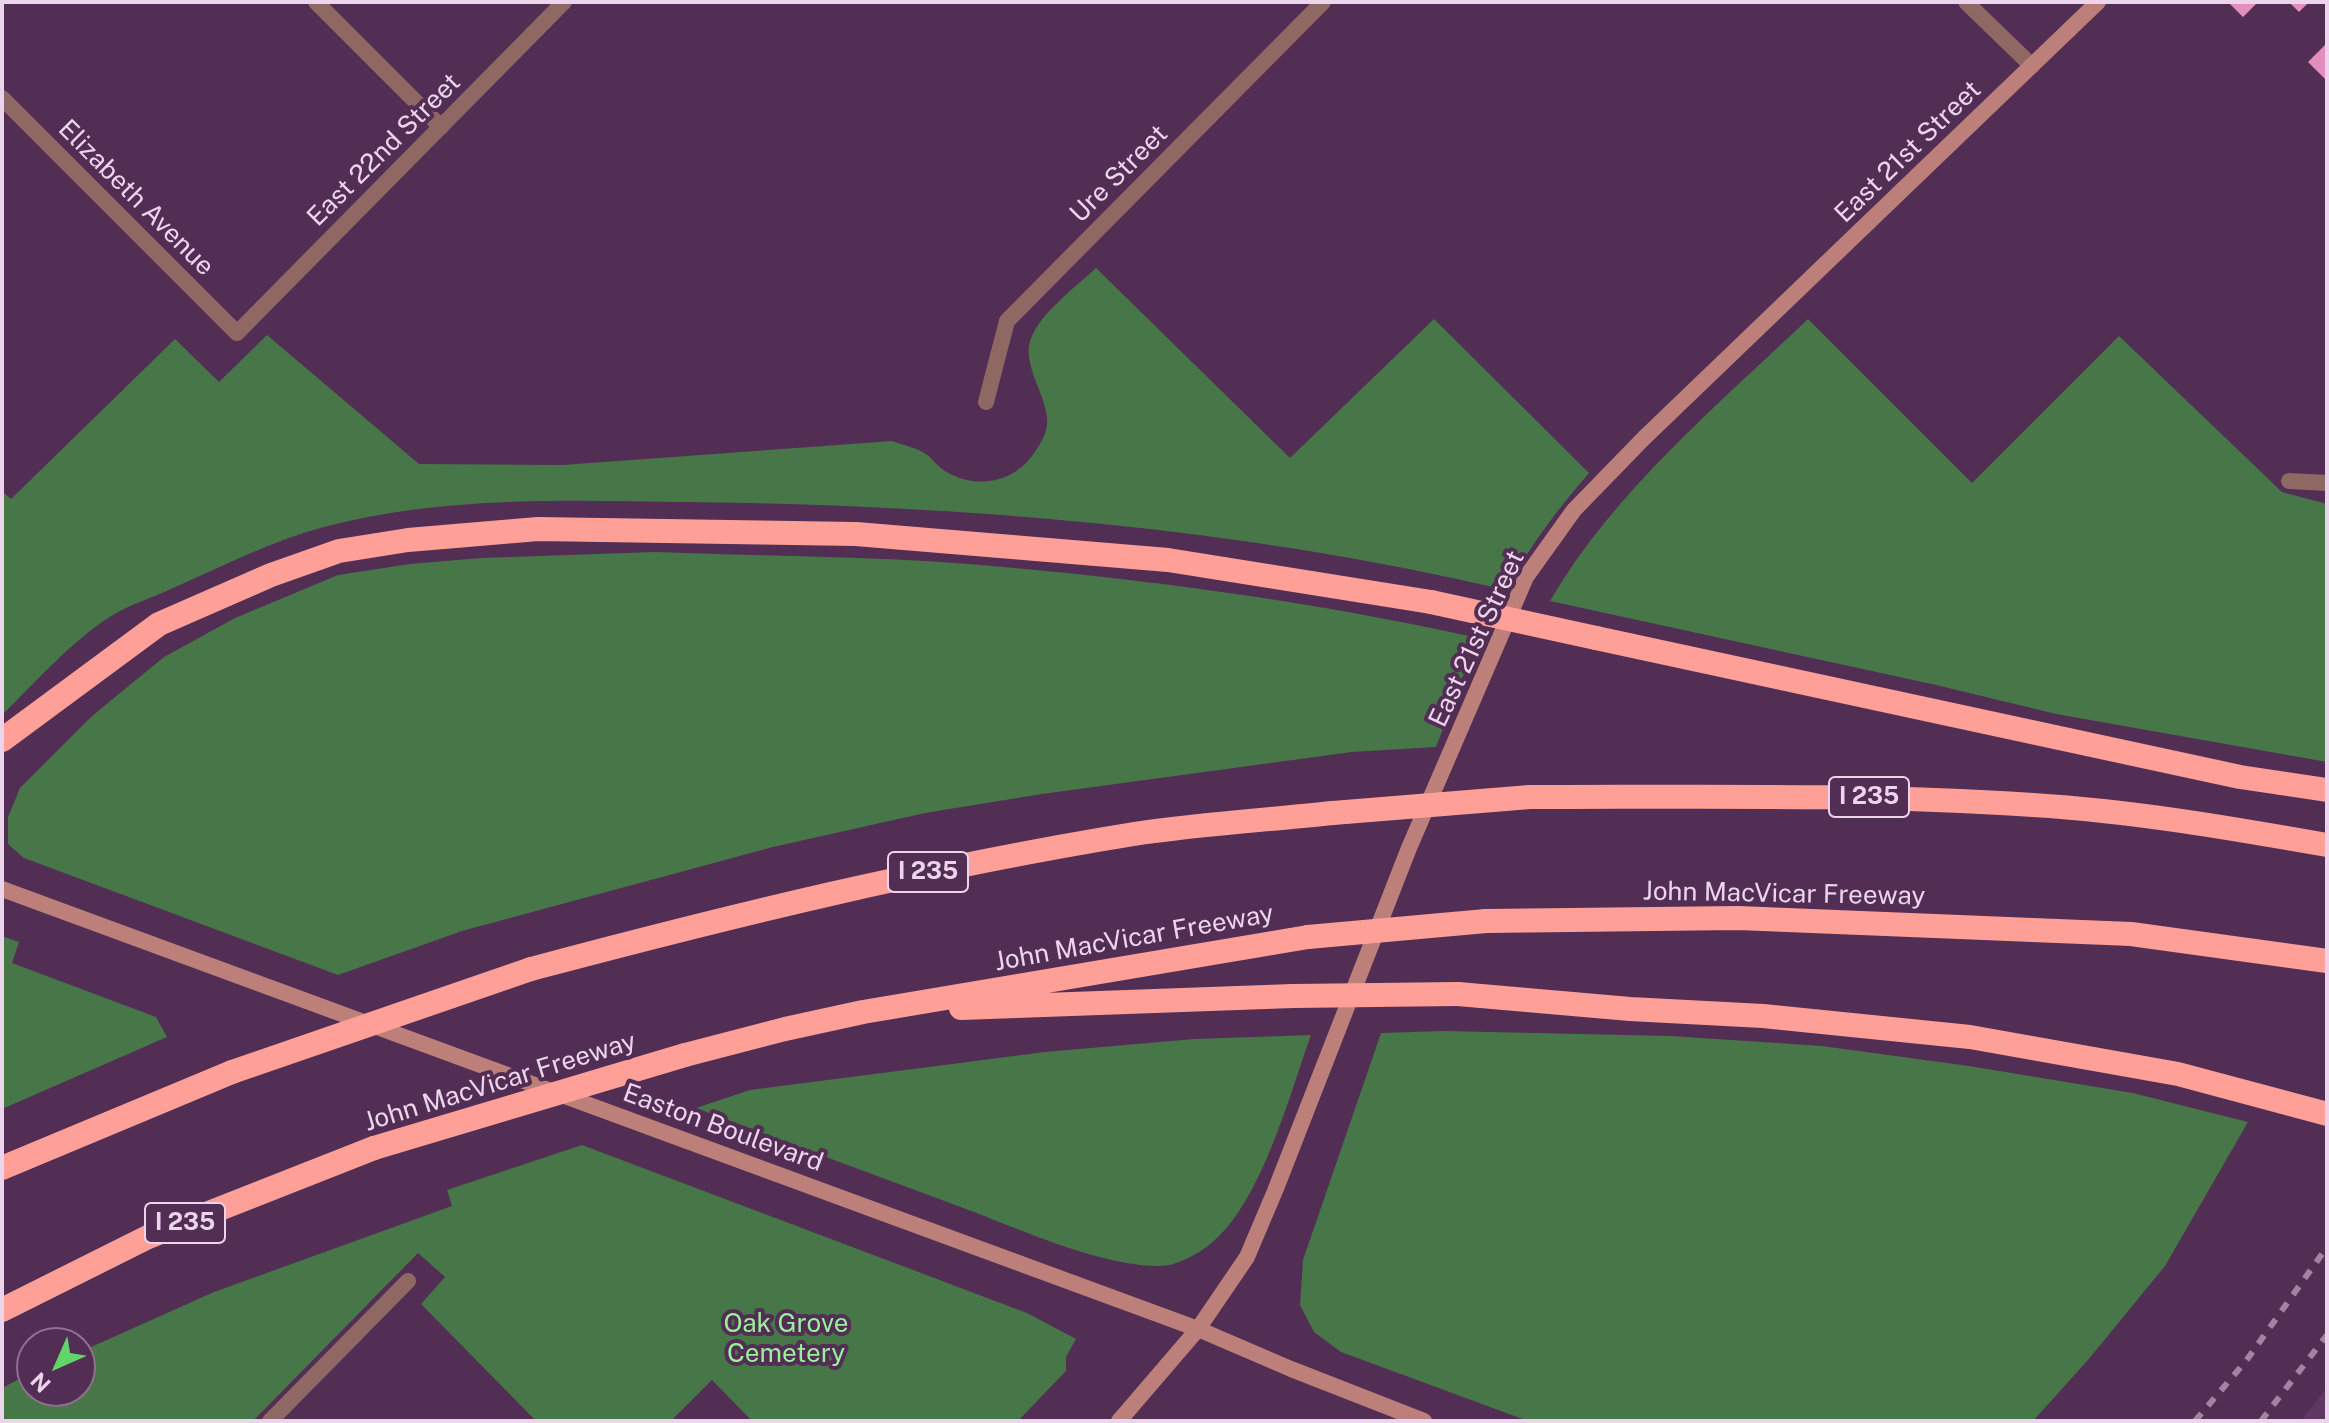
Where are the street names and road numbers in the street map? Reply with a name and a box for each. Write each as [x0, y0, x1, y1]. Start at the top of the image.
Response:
street label: East 22nd Street [301, 67, 467, 233]
street label: East 21st Street [1829, 75, 1987, 229]
street label: Elizabeth Avenue [52, 114, 220, 282]
street label: Ure Street [1064, 119, 1174, 229]
street label: East 21st Street [1423, 546, 1531, 732]
road number: I 235 [1829, 777, 1909, 817]
road number: I 235 [888, 852, 968, 892]
street label: John MacVicar Freeway [1642, 876, 1926, 912]
street label: John MacVicar Freeway [992, 898, 1276, 978]
street label: John MacVicar Freeway [360, 1026, 640, 1138]
street label: Easton Boulevard [619, 1077, 827, 1179]
road number: I 235 [145, 1203, 225, 1243]

